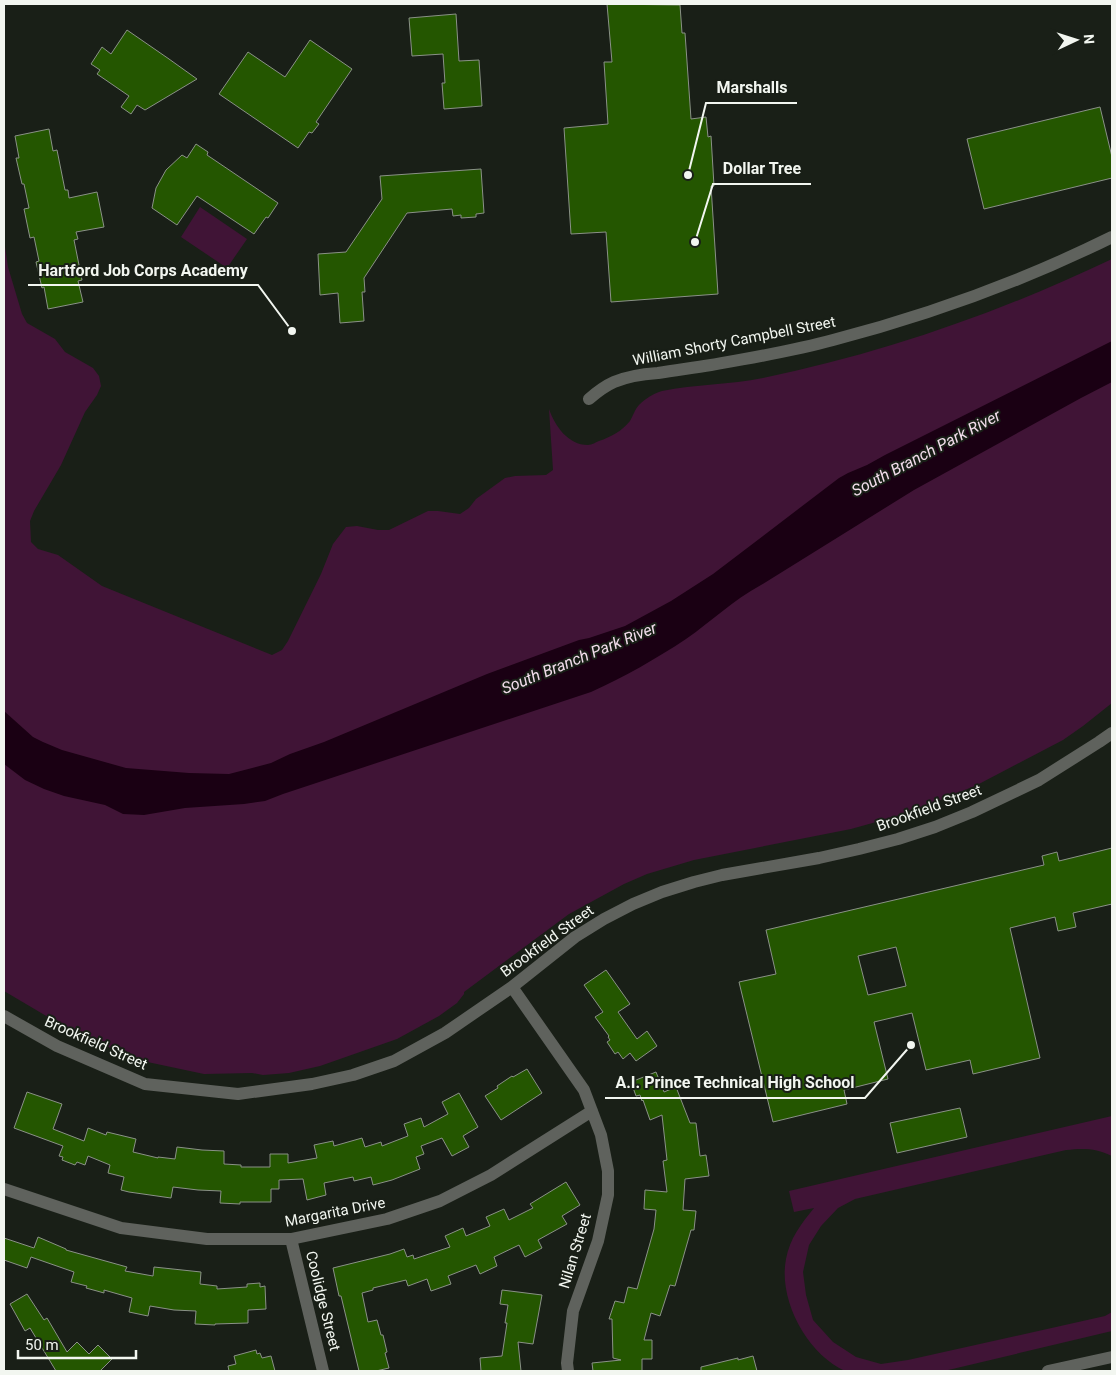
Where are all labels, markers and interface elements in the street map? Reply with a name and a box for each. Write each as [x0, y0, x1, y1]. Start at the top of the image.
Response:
north arrow [1051, 15, 1101, 65]
text: N [1081, 34, 1097, 45]
callout: Marshalls [706, 72, 797, 103]
text: Marshalls [717, 78, 787, 97]
callout: Dollar Tree [713, 153, 811, 184]
text: Dollar Tree [723, 159, 801, 178]
callout: Hartford Job Corps Academy [28, 254, 258, 285]
text: Hartford Job Corps Academy [38, 261, 249, 280]
street label: William Shorty Campbell Street [631, 312, 837, 370]
water label: South Branch Park River [848, 405, 1004, 500]
water label: South Branch Park River [499, 618, 660, 698]
street label: Brookfield Street [874, 781, 984, 835]
street label: Brookfield Street [497, 901, 597, 981]
street label: Brookfield Street [42, 1012, 150, 1074]
callout: A.I. Prince Technical High School [605, 1067, 865, 1098]
text: A.I. Prince Technical High School [615, 1073, 855, 1092]
street label: Margarita Drive [283, 1193, 387, 1231]
street label: Nilan Street [555, 1211, 595, 1291]
street label: Coolidge Street [302, 1249, 344, 1353]
scale bar [18, 1328, 135, 1360]
text: 50 m [25, 1336, 59, 1354]

